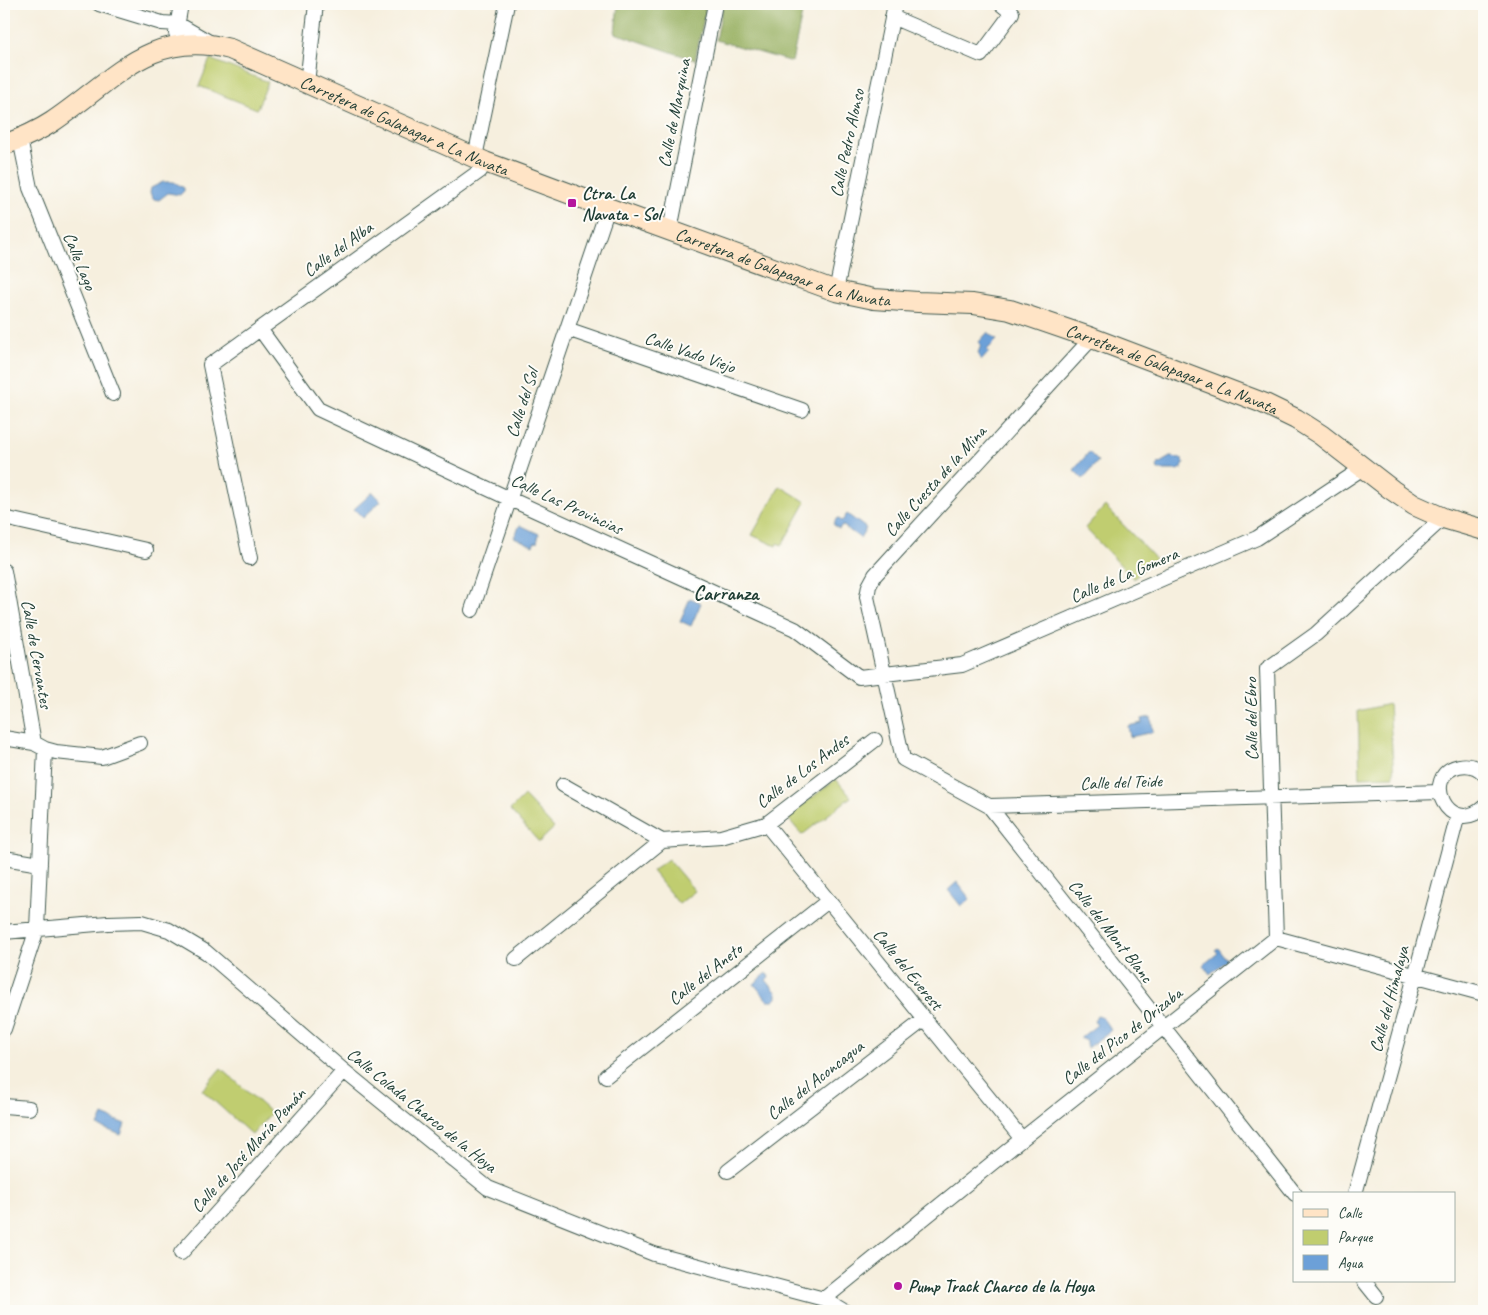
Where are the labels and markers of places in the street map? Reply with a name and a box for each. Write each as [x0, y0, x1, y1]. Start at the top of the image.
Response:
place label: Ctra. La Navata - Sol [582, 182, 664, 225]
marker: Ctra. La Navata - Sol [566, 197, 578, 209]
place label: Pump Track Charco de la Hoya [908, 1275, 1096, 1297]
marker: Pump Track Charco de la Hoya [892, 1280, 904, 1292]

